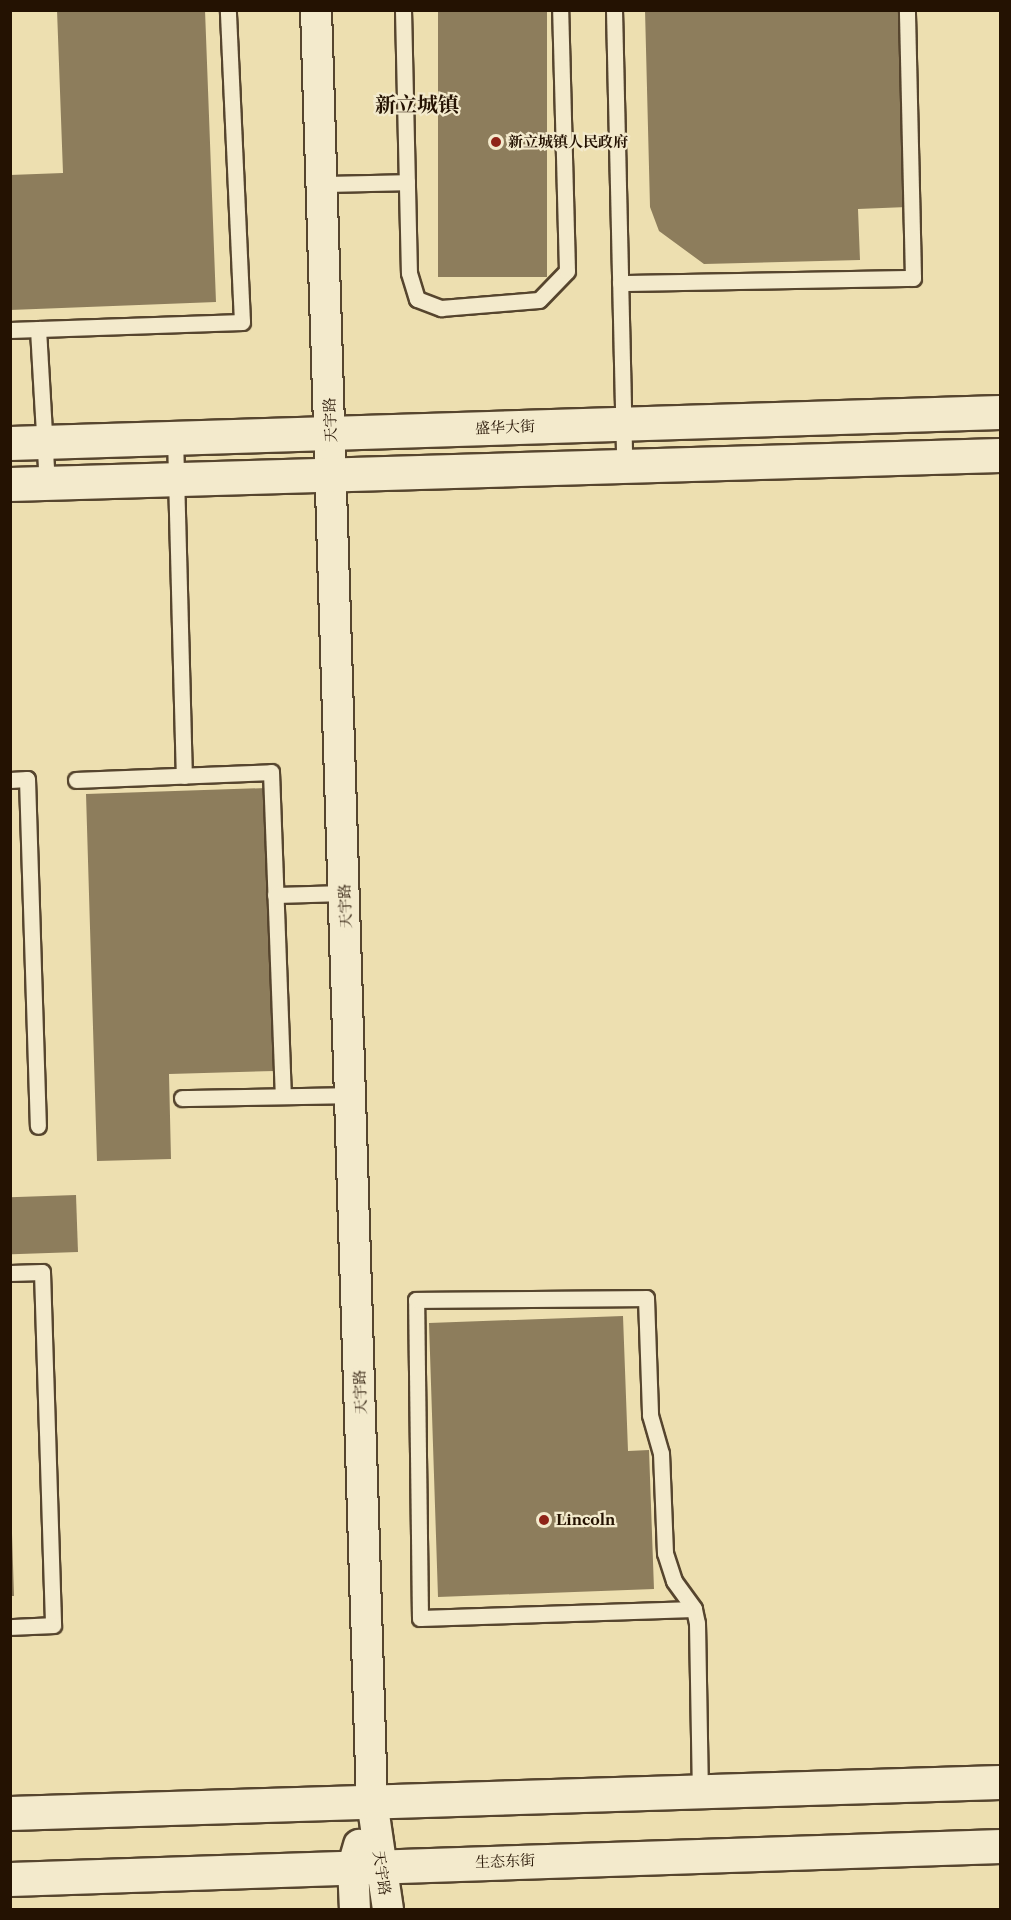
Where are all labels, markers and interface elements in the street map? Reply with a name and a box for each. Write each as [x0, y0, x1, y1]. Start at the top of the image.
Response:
district label: 新立城镇 [375, 92, 459, 118]
place label: 新立城镇人民政府 [508, 133, 628, 151]
marker: 新立城镇人民政府 [489, 135, 503, 149]
street label: 天宇路 [320, 397, 340, 443]
street label: 盛华大街 [475, 417, 535, 437]
street label: 天宇路 [335, 883, 355, 929]
street label: 天宇路 [350, 1369, 370, 1415]
place label: Lincoln [556, 1511, 615, 1529]
marker: Lincoln [537, 1513, 551, 1527]
street label: 天宇路 [370, 1849, 394, 1897]
street label: 生态东街 [475, 1851, 535, 1871]

